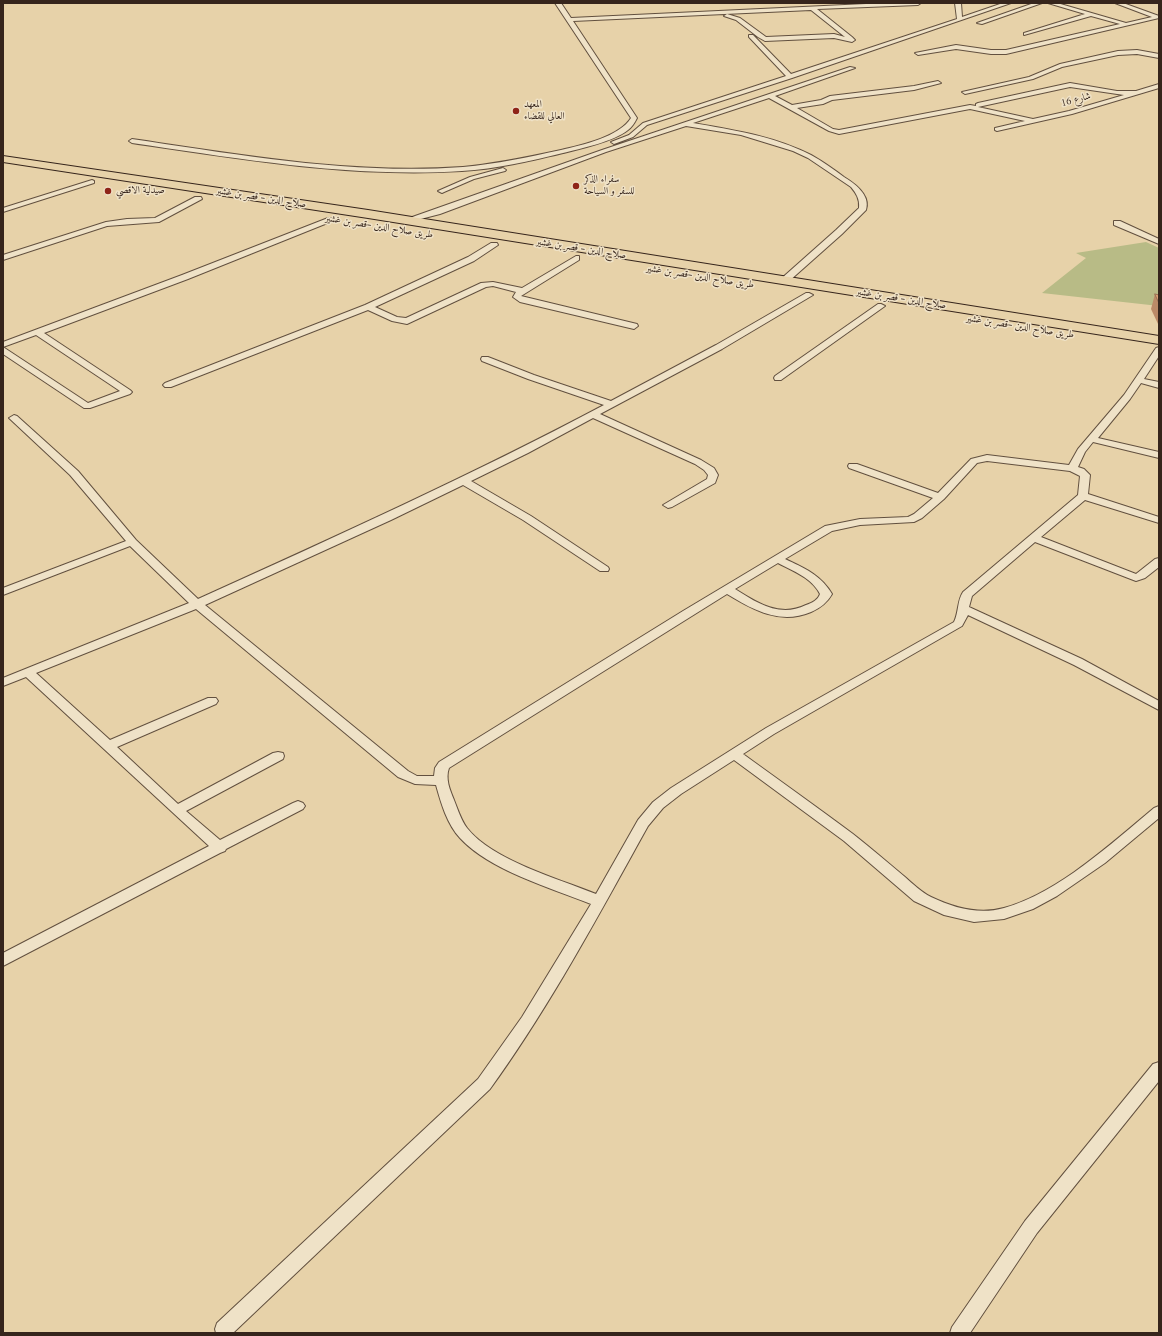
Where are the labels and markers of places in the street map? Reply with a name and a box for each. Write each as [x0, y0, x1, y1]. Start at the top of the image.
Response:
place label: المعهد العالي للقضاء [524, 99, 565, 122]
marker: المعهد العالي للقضاء [511, 106, 521, 116]
place label: سفراء الذكر للسفر و السياحة [584, 174, 634, 198]
marker: سفراء الذكر للسفر و السياحة [571, 181, 581, 191]
place label: صيدلية الاقصي [116, 185, 165, 197]
marker: صيدلية الاقصي [103, 186, 113, 196]

